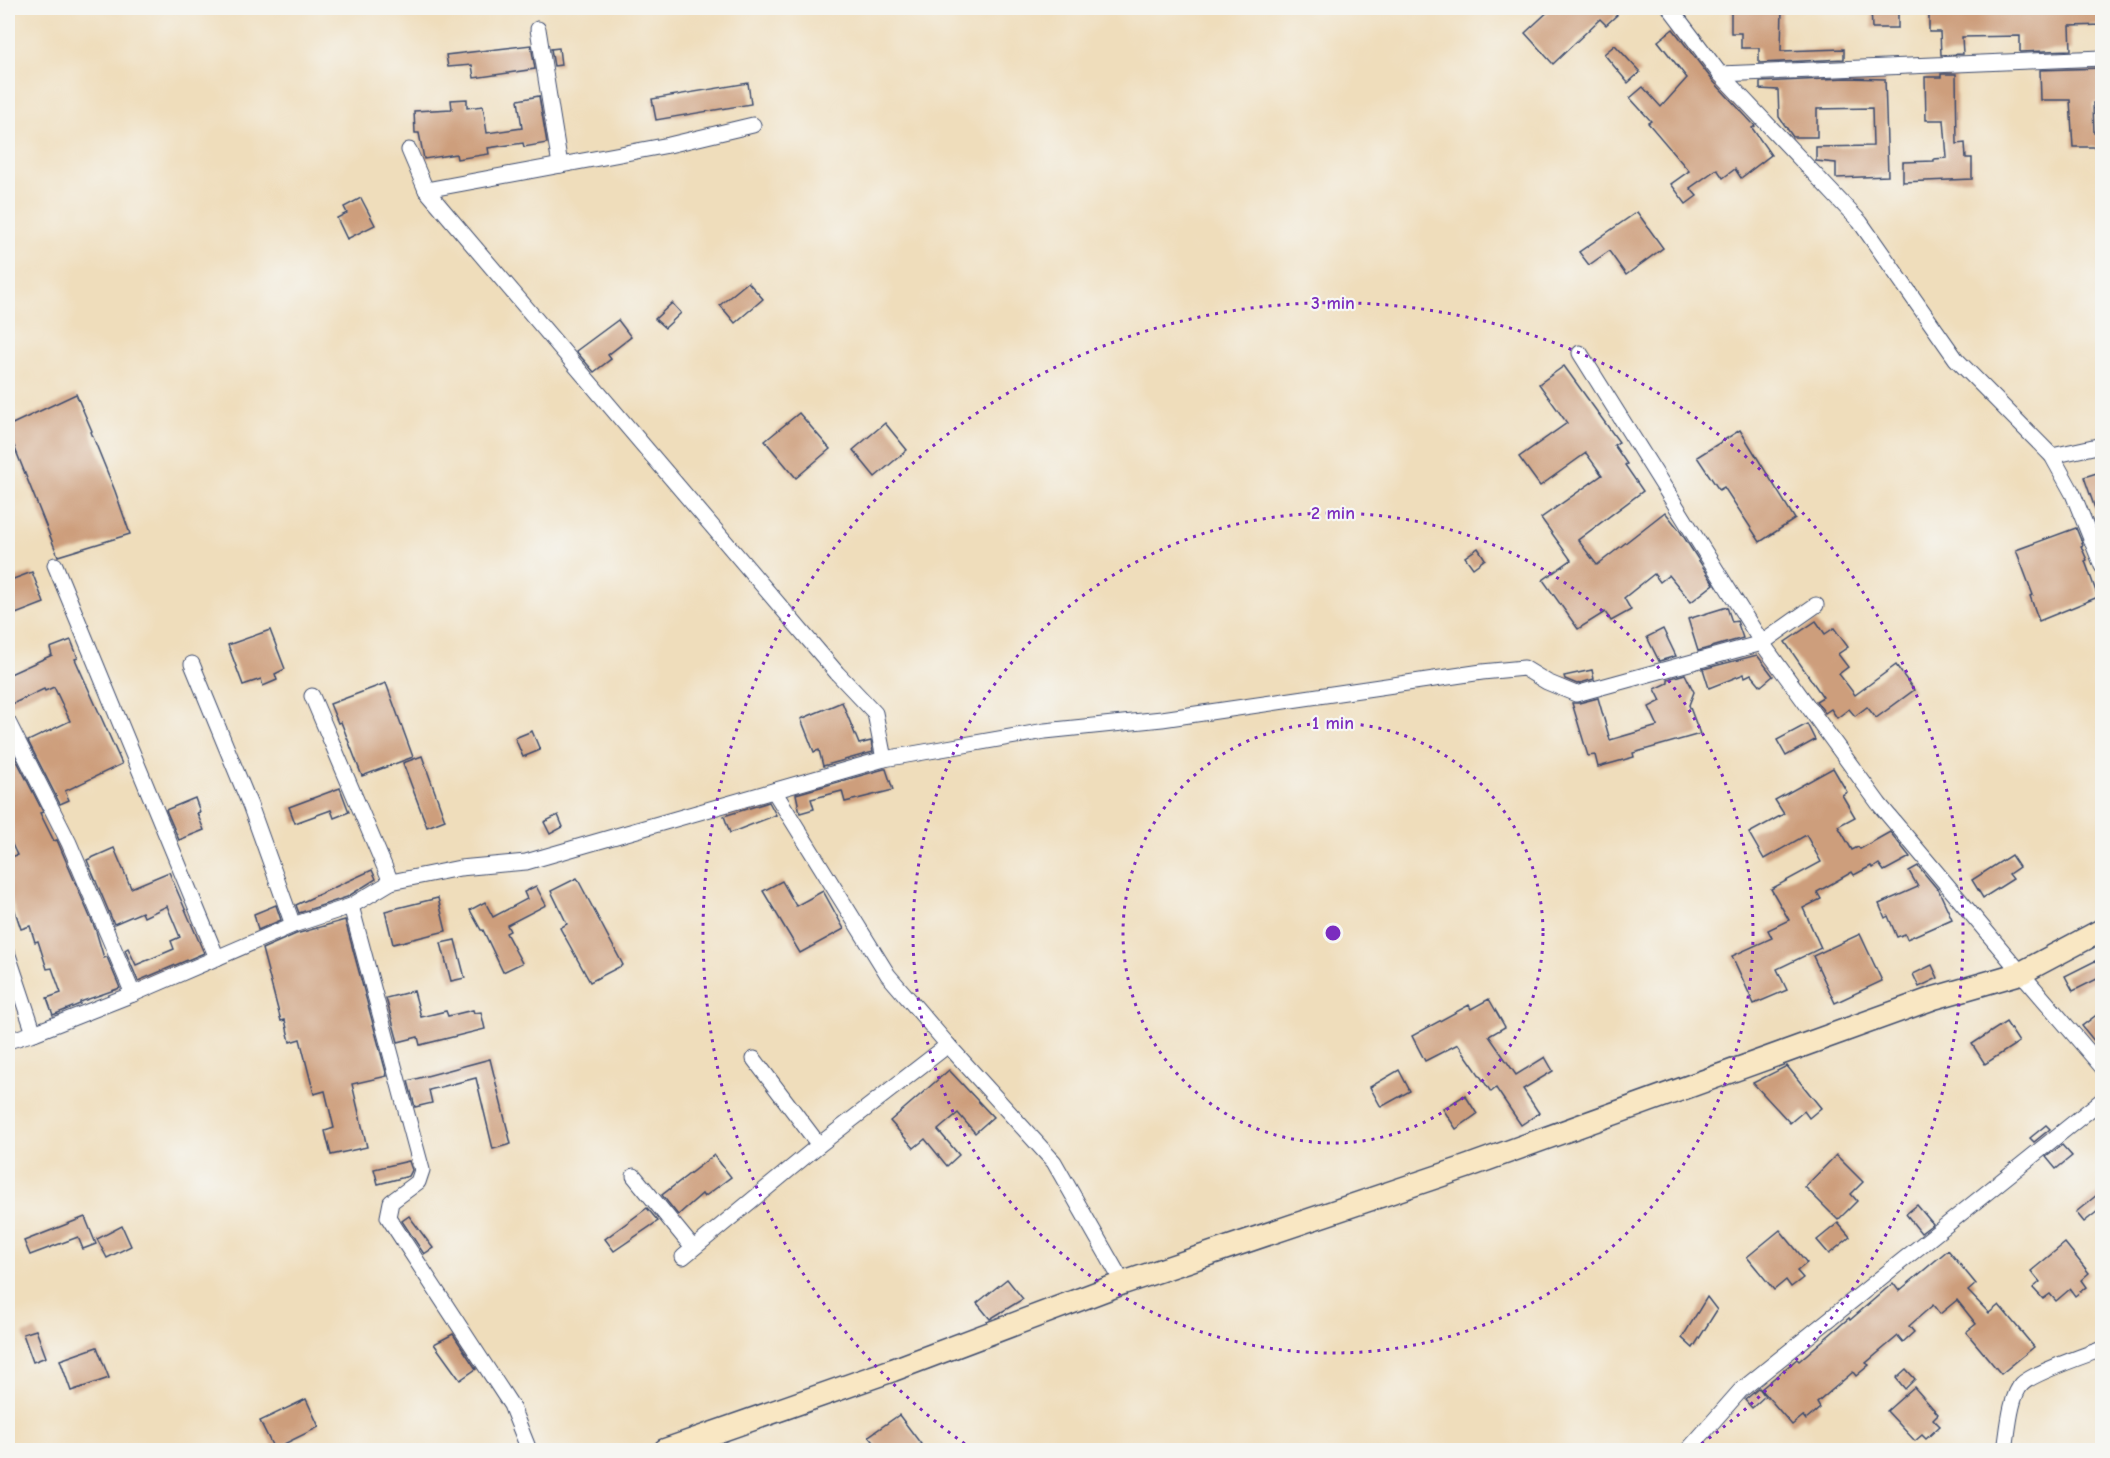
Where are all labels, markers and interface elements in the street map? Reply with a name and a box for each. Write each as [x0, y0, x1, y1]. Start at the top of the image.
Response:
text: 3 min [1311, 293, 1355, 314]
text: 2 min [1311, 503, 1355, 524]
text: 1 min [1312, 713, 1354, 734]
centre of rings [1323, 923, 1343, 943]

